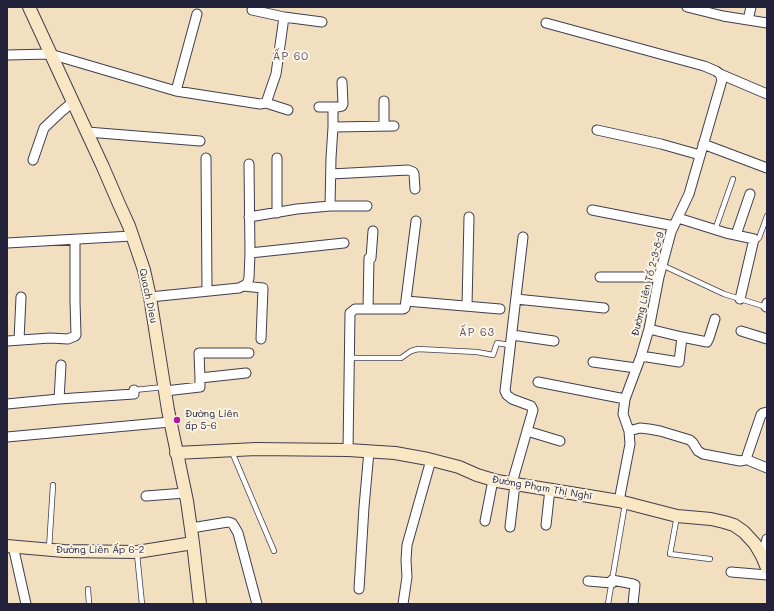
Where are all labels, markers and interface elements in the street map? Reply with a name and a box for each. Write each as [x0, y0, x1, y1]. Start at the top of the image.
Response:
district label: ẤP 60 [273, 50, 309, 64]
street label: Đường Liên Tổ 2-3-8-9 [629, 231, 667, 337]
street label: Quach Dieu [136, 267, 160, 325]
district label: ẤP 63 [459, 326, 495, 340]
place label: Đường Liên ấp 5-6 [185, 408, 238, 432]
marker: Đường Liên ấp 5-6 [172, 415, 182, 425]
street label: Đường Phạm Thị Nghĩ [491, 473, 593, 503]
street label: Đường Liên Ấp 6-2 [56, 544, 144, 556]

